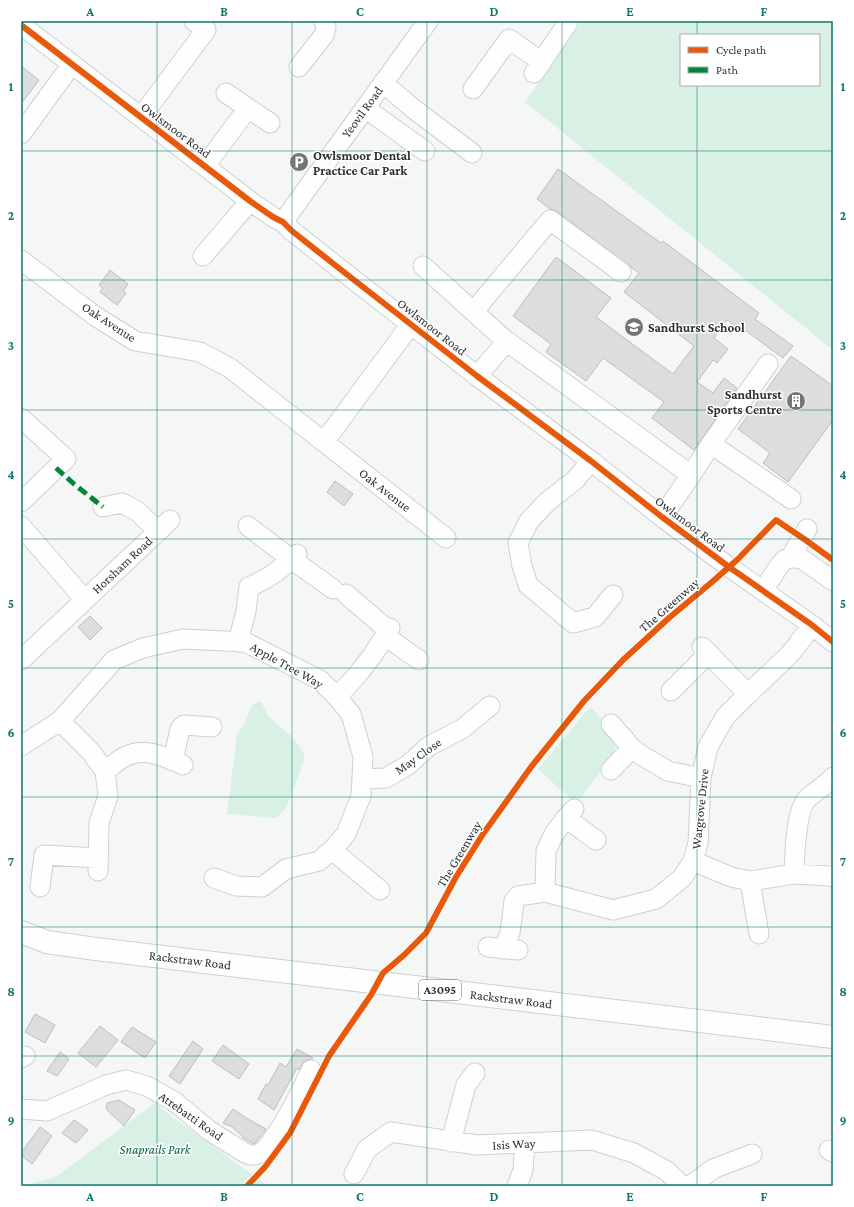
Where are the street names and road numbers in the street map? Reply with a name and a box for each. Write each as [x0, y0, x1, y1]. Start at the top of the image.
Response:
street label: Yeovil Road [338, 83, 386, 141]
street label: Owlsmoor Road [138, 99, 214, 161]
street label: Owlsmoor Road [394, 295, 470, 359]
street label: Oak Avenue [79, 299, 139, 345]
street label: Oak Avenue [356, 465, 414, 515]
street label: Owlsmoor Road [652, 493, 728, 555]
street label: Horsham Road [89, 533, 155, 597]
street label: The Greenway [636, 574, 703, 635]
street label: Apple Tree Way [248, 639, 327, 692]
street label: May Close [392, 734, 444, 777]
street label: Wargrove Drive [688, 768, 712, 850]
street label: The Greenway [433, 817, 485, 890]
street label: Rackstraw Road [148, 948, 232, 973]
road number: A3095 [419, 980, 461, 1000]
street label: Rackstraw Road [469, 987, 553, 1012]
street label: Atrebatti Road [156, 1088, 226, 1144]
street label: Isis Way [492, 1135, 537, 1153]

